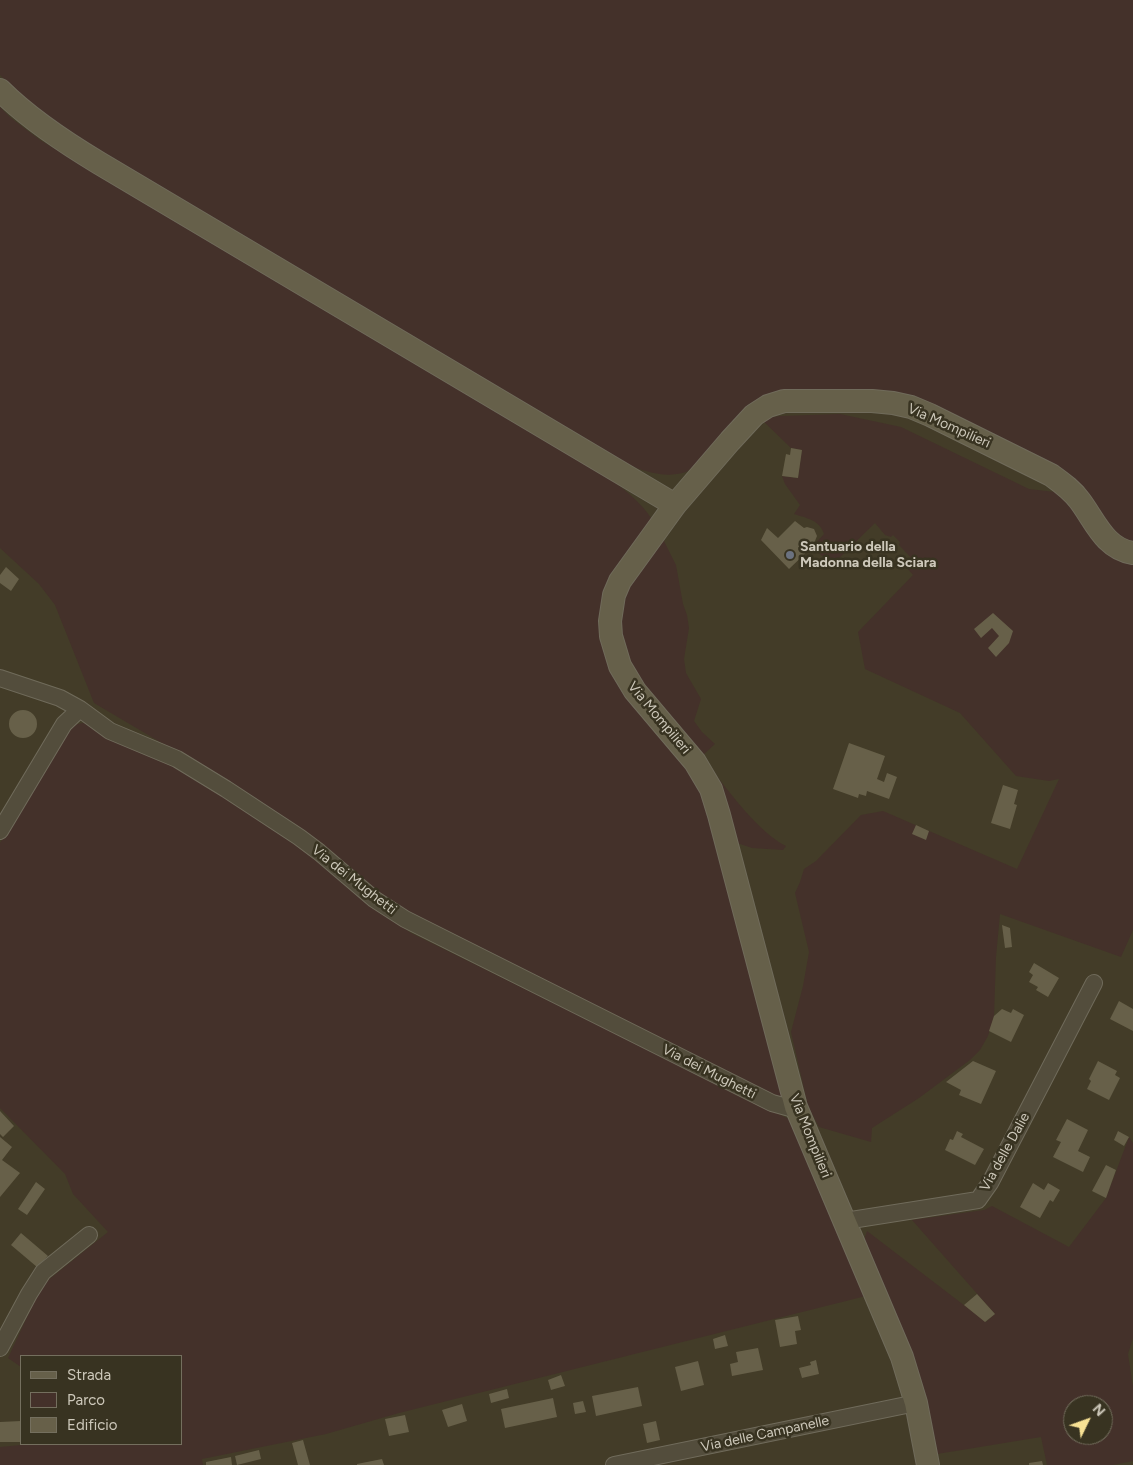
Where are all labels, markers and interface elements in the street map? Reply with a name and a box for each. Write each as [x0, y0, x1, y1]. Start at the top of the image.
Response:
street label: Via Mompilieri [905, 400, 993, 452]
place label: Santuario della Madonna della Sciara [800, 539, 936, 572]
marker: Santuario della Madonna della Sciara [784, 549, 796, 561]
street label: Via Mompilieri [624, 679, 694, 757]
street label: Via dei Mughetti [308, 842, 400, 918]
street label: Via dei Mughetti [659, 1041, 759, 1103]
street label: Via Mompilieri [786, 1092, 834, 1180]
street label: Via delle Dalie [976, 1110, 1034, 1194]
legend [20, 1355, 182, 1445]
text: Strada [67, 1366, 111, 1384]
text: Parco [67, 1391, 105, 1409]
north arrow [1063, 1395, 1113, 1445]
text: N [1089, 1401, 1109, 1420]
street label: Via delle Campanelle [699, 1412, 831, 1456]
text: Edificio [67, 1416, 117, 1434]

